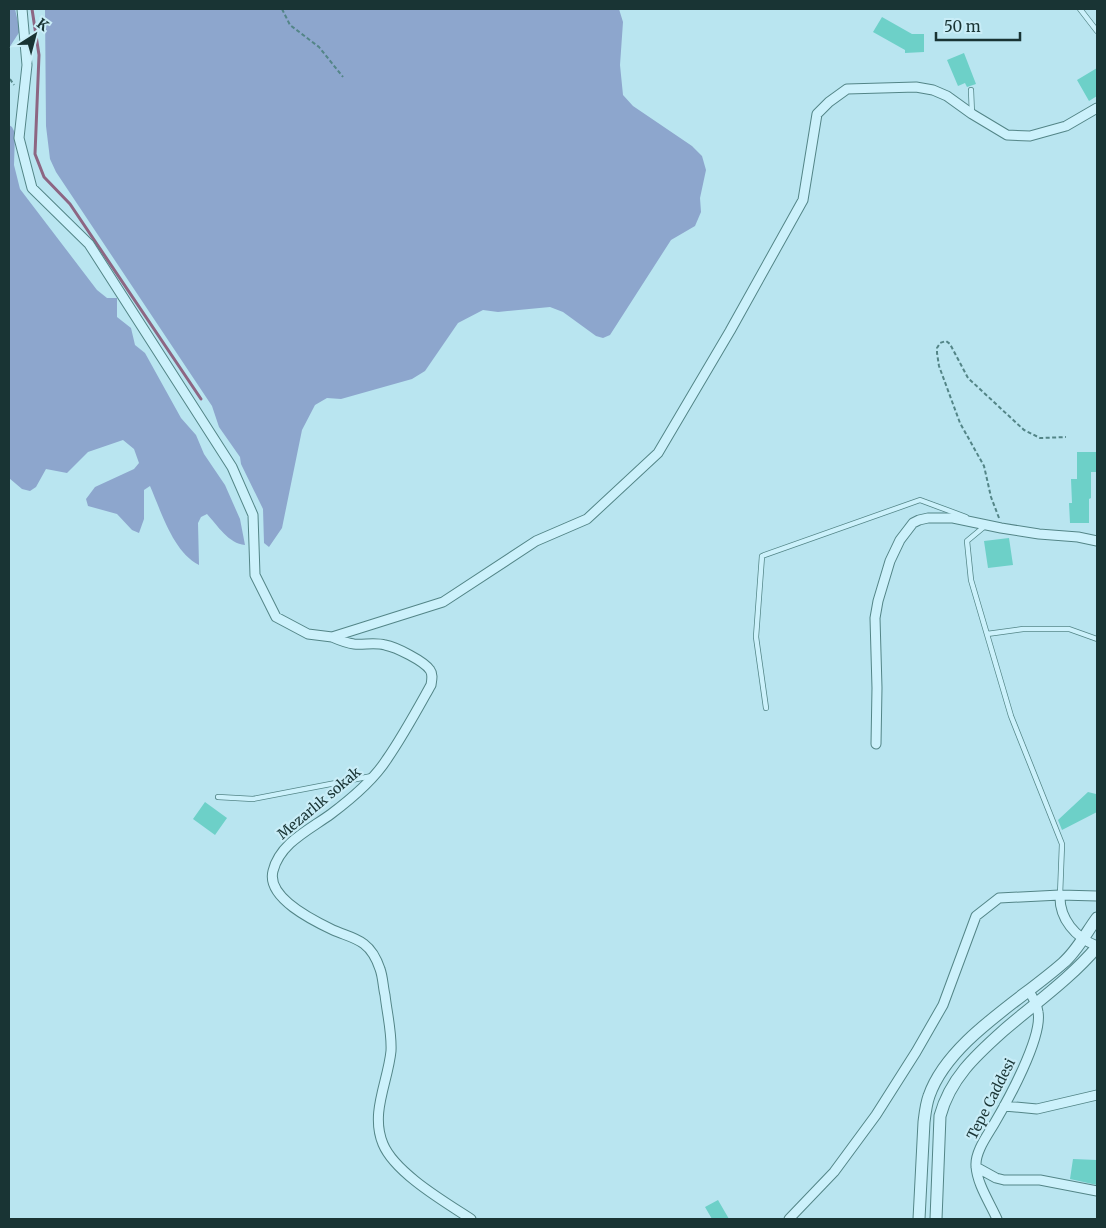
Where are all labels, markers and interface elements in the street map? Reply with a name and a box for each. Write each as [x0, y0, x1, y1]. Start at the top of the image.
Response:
north arrow [10, 10, 60, 60]
scale bar [936, 10, 1020, 42]
text: K [33, 14, 53, 35]
text: 50 m [944, 17, 981, 36]
street label: Mezarlık sokak [274, 763, 365, 843]
street label: Tepe Caddesi [963, 1055, 1019, 1143]

